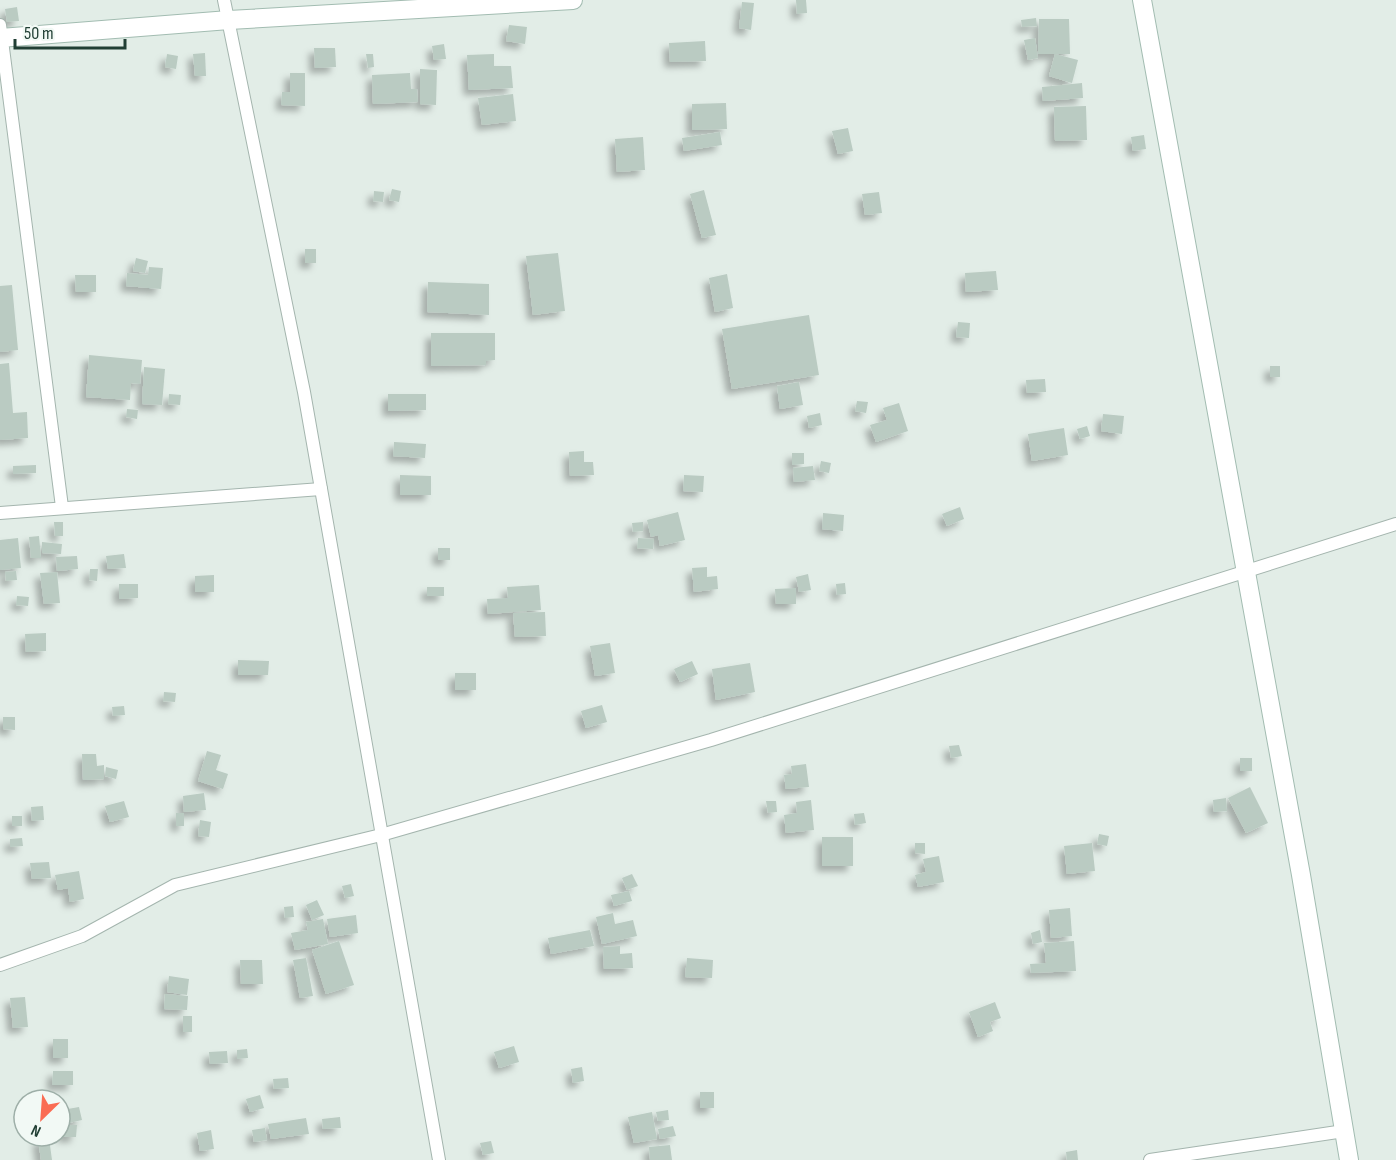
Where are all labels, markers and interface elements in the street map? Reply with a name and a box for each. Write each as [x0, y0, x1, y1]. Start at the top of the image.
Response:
scale bar [15, 12, 124, 50]
text: 50 m [24, 23, 54, 44]
north arrow [12, 1088, 72, 1148]
text: N [28, 1120, 44, 1141]

